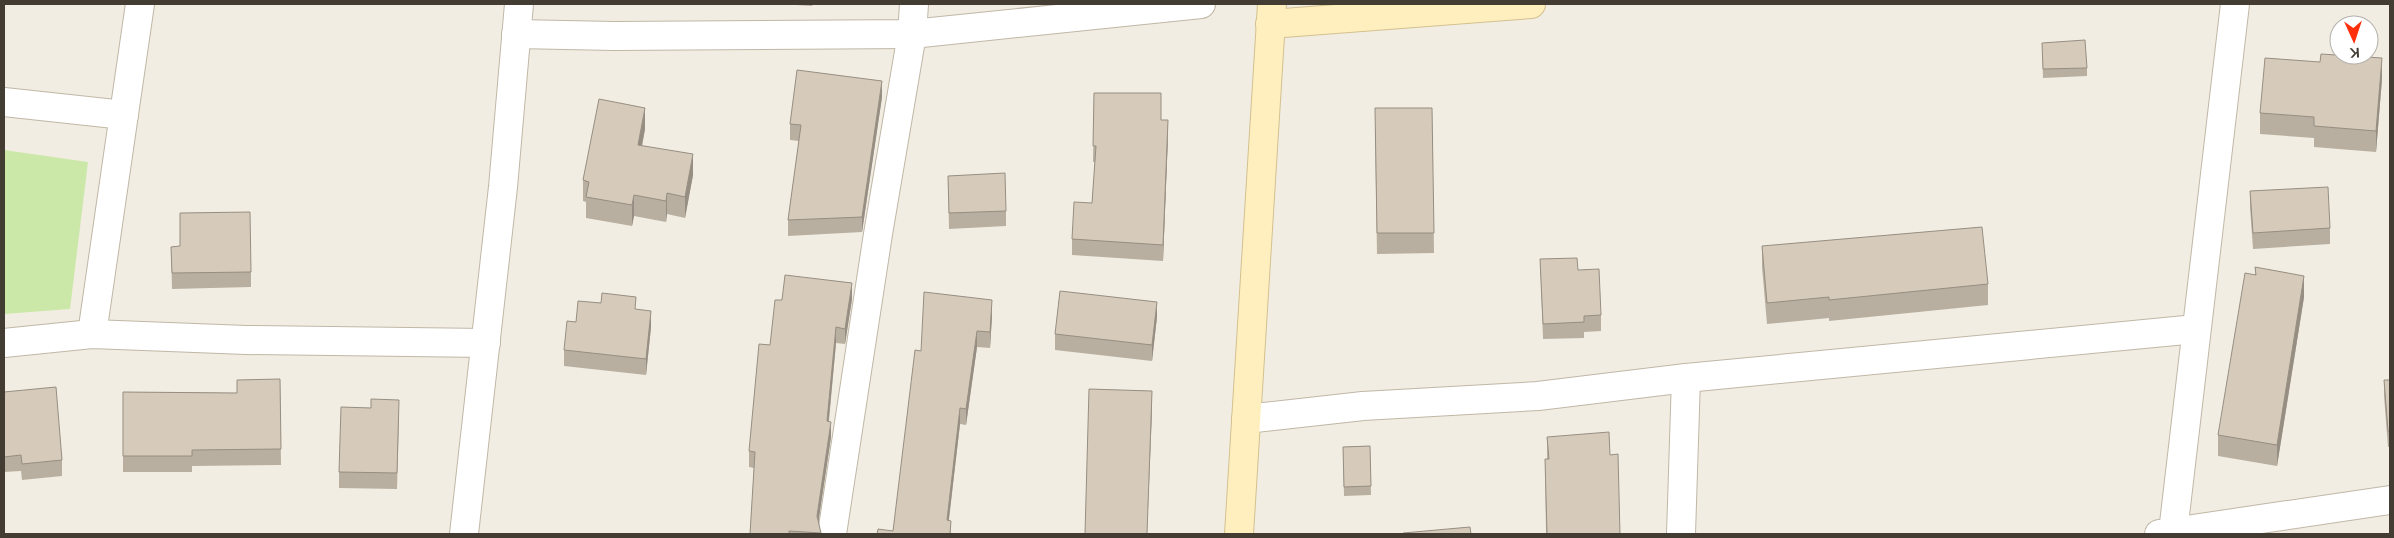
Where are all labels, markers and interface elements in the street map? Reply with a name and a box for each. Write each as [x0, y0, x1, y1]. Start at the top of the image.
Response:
north arrow [2329, 15, 2379, 65]
text: K [2349, 45, 2360, 61]

